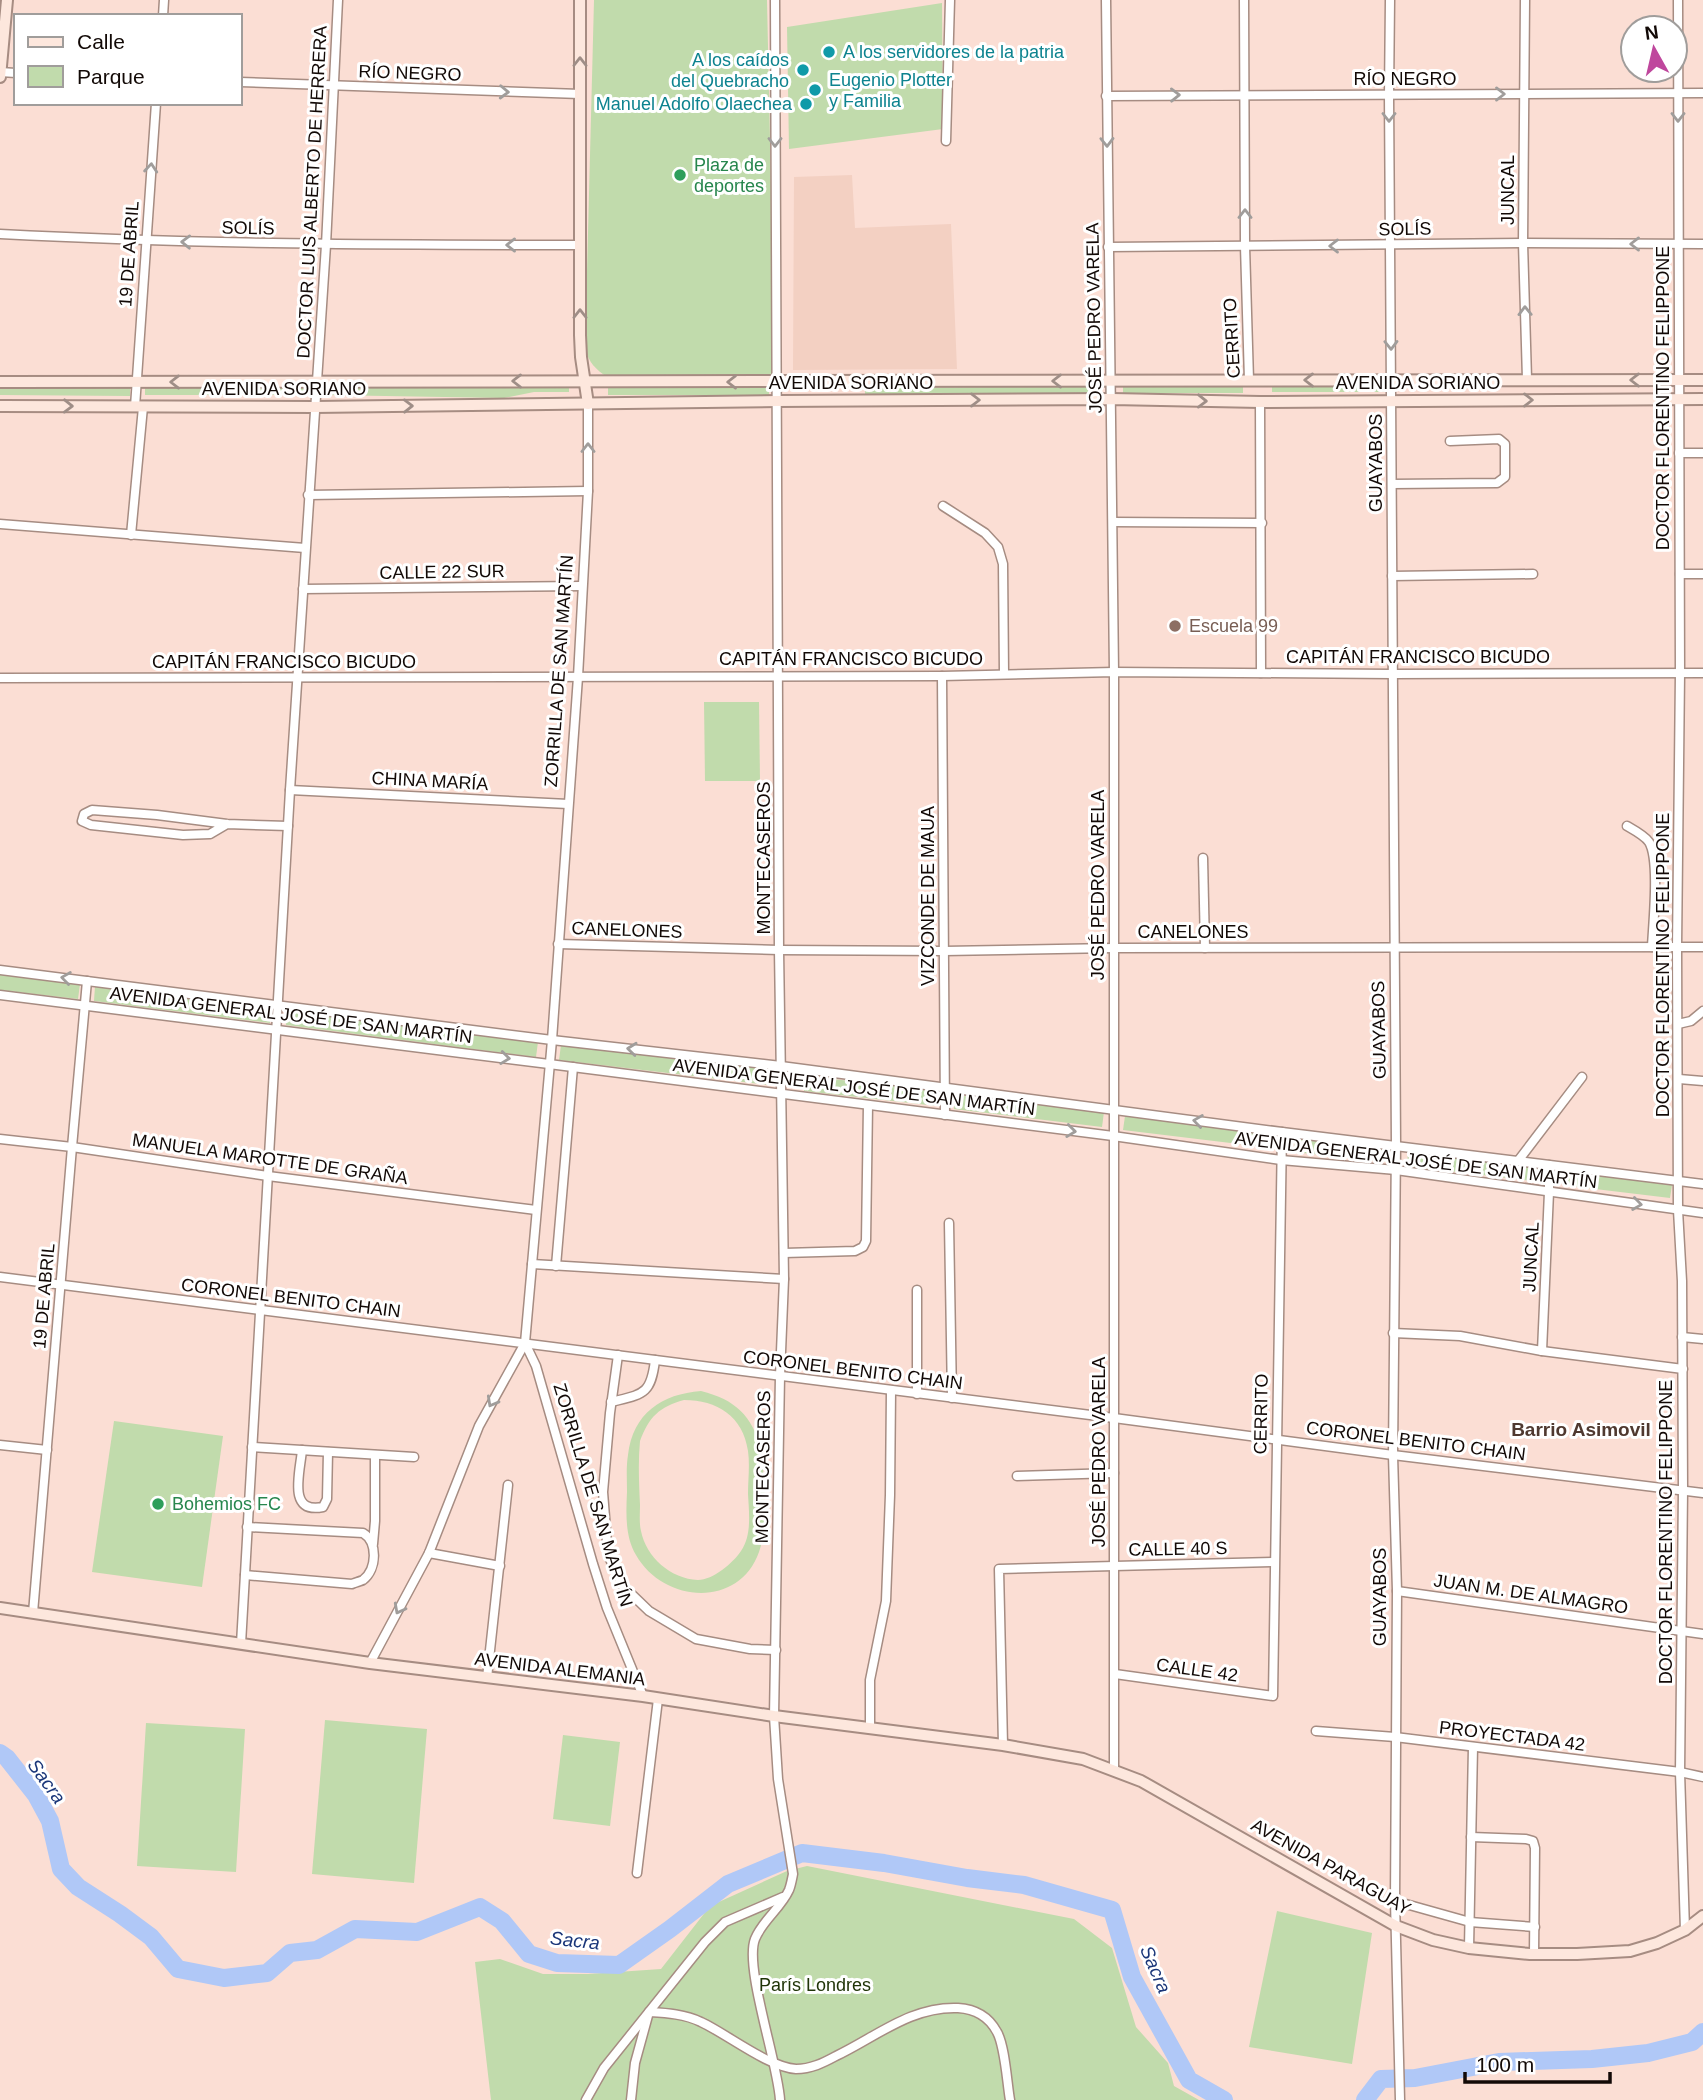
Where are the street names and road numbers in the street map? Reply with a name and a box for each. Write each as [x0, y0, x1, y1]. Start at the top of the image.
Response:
street label: DOCTOR LUIS ALBERTO DE HERRERA [293, 25, 331, 359]
street label: RÍO NEGRO [358, 61, 462, 85]
street label: RÍO NEGRO [1353, 69, 1457, 89]
street label: JUNCAL [1498, 155, 1518, 225]
street label: 19 DE ABRIL [115, 200, 143, 308]
street label: SOLÍS [221, 218, 275, 238]
street label: SOLÍS [1378, 219, 1432, 239]
street label: JOSÉ PEDRO VARELA [1082, 222, 1106, 414]
street label: DOCTOR FLORENTINO FELIPPONE [1653, 246, 1673, 550]
street label: CERRITO [1220, 297, 1244, 379]
street label: AVENIDA SORIANO [769, 373, 933, 393]
street label: AVENIDA SORIANO [1336, 373, 1500, 393]
street label: AVENIDA SORIANO [202, 379, 366, 399]
street label: GUAYABOS [1366, 414, 1386, 512]
street label: ZORRILLA DE SAN MARTÍN [541, 554, 577, 788]
street label: CALLE 22 SUR [379, 561, 505, 583]
street label: CAPITÁN FRANCISCO BICUDO [1286, 647, 1550, 667]
street label: CAPITÁN FRANCISCO BICUDO [719, 649, 983, 669]
street label: CAPITÁN FRANCISCO BICUDO [152, 652, 416, 672]
street label: CHINA MARÍA [371, 768, 489, 794]
street label: MONTECASEROS [754, 781, 774, 935]
street label: JOSÉ PEDRO VARELA [1088, 790, 1108, 980]
street label: VIZCONDE DE MAUA [918, 806, 938, 986]
street label: DOCTOR FLORENTINO FELIPPONE [1653, 813, 1673, 1117]
street label: CANELONES [571, 918, 683, 942]
street label: CANELONES [1137, 922, 1249, 942]
street label: GUAYABOS [1368, 981, 1390, 1079]
street label: AVENIDA GENERAL JOSÉ DE SAN MARTÍN [109, 983, 473, 1047]
street label: AVENIDA GENERAL JOSÉ DE SAN MARTÍN [672, 1055, 1036, 1119]
street label: AVENIDA GENERAL JOSÉ DE SAN MARTÍN [1234, 1128, 1598, 1192]
street label: MANUELA MAROTTE DE GRAÑA [131, 1129, 409, 1188]
street label: JUNCAL [1519, 1222, 1543, 1292]
street label: 19 DE ABRIL [29, 1242, 59, 1350]
street label: CORONEL BENITO CHAIN [180, 1275, 402, 1321]
street label: CORONEL BENITO CHAIN [742, 1347, 964, 1393]
street label: JOSÉ PEDRO VARELA [1089, 1357, 1109, 1547]
street label: CERRITO [1250, 1373, 1272, 1455]
street label: DOCTOR FLORENTINO FELIPPONE [1656, 1380, 1676, 1684]
street label: ZORRILLA DE SAN MARTÍN [549, 1381, 637, 1609]
street label: MONTECASEROS [752, 1390, 774, 1544]
street label: CORONEL BENITO CHAIN [1305, 1418, 1527, 1464]
street label: CALLE 40 S [1128, 1538, 1228, 1560]
street label: GUAYABOS [1370, 1548, 1390, 1646]
street label: JUAN M. DE ALMAGRO [1433, 1570, 1629, 1618]
street label: AVENIDA ALEMANIA [474, 1649, 646, 1689]
street label: CALLE 42 [1155, 1654, 1239, 1686]
street label: PROYECTADA 42 [1438, 1717, 1586, 1755]
street label: AVENIDA PARAGUAY [1248, 1815, 1414, 1919]

